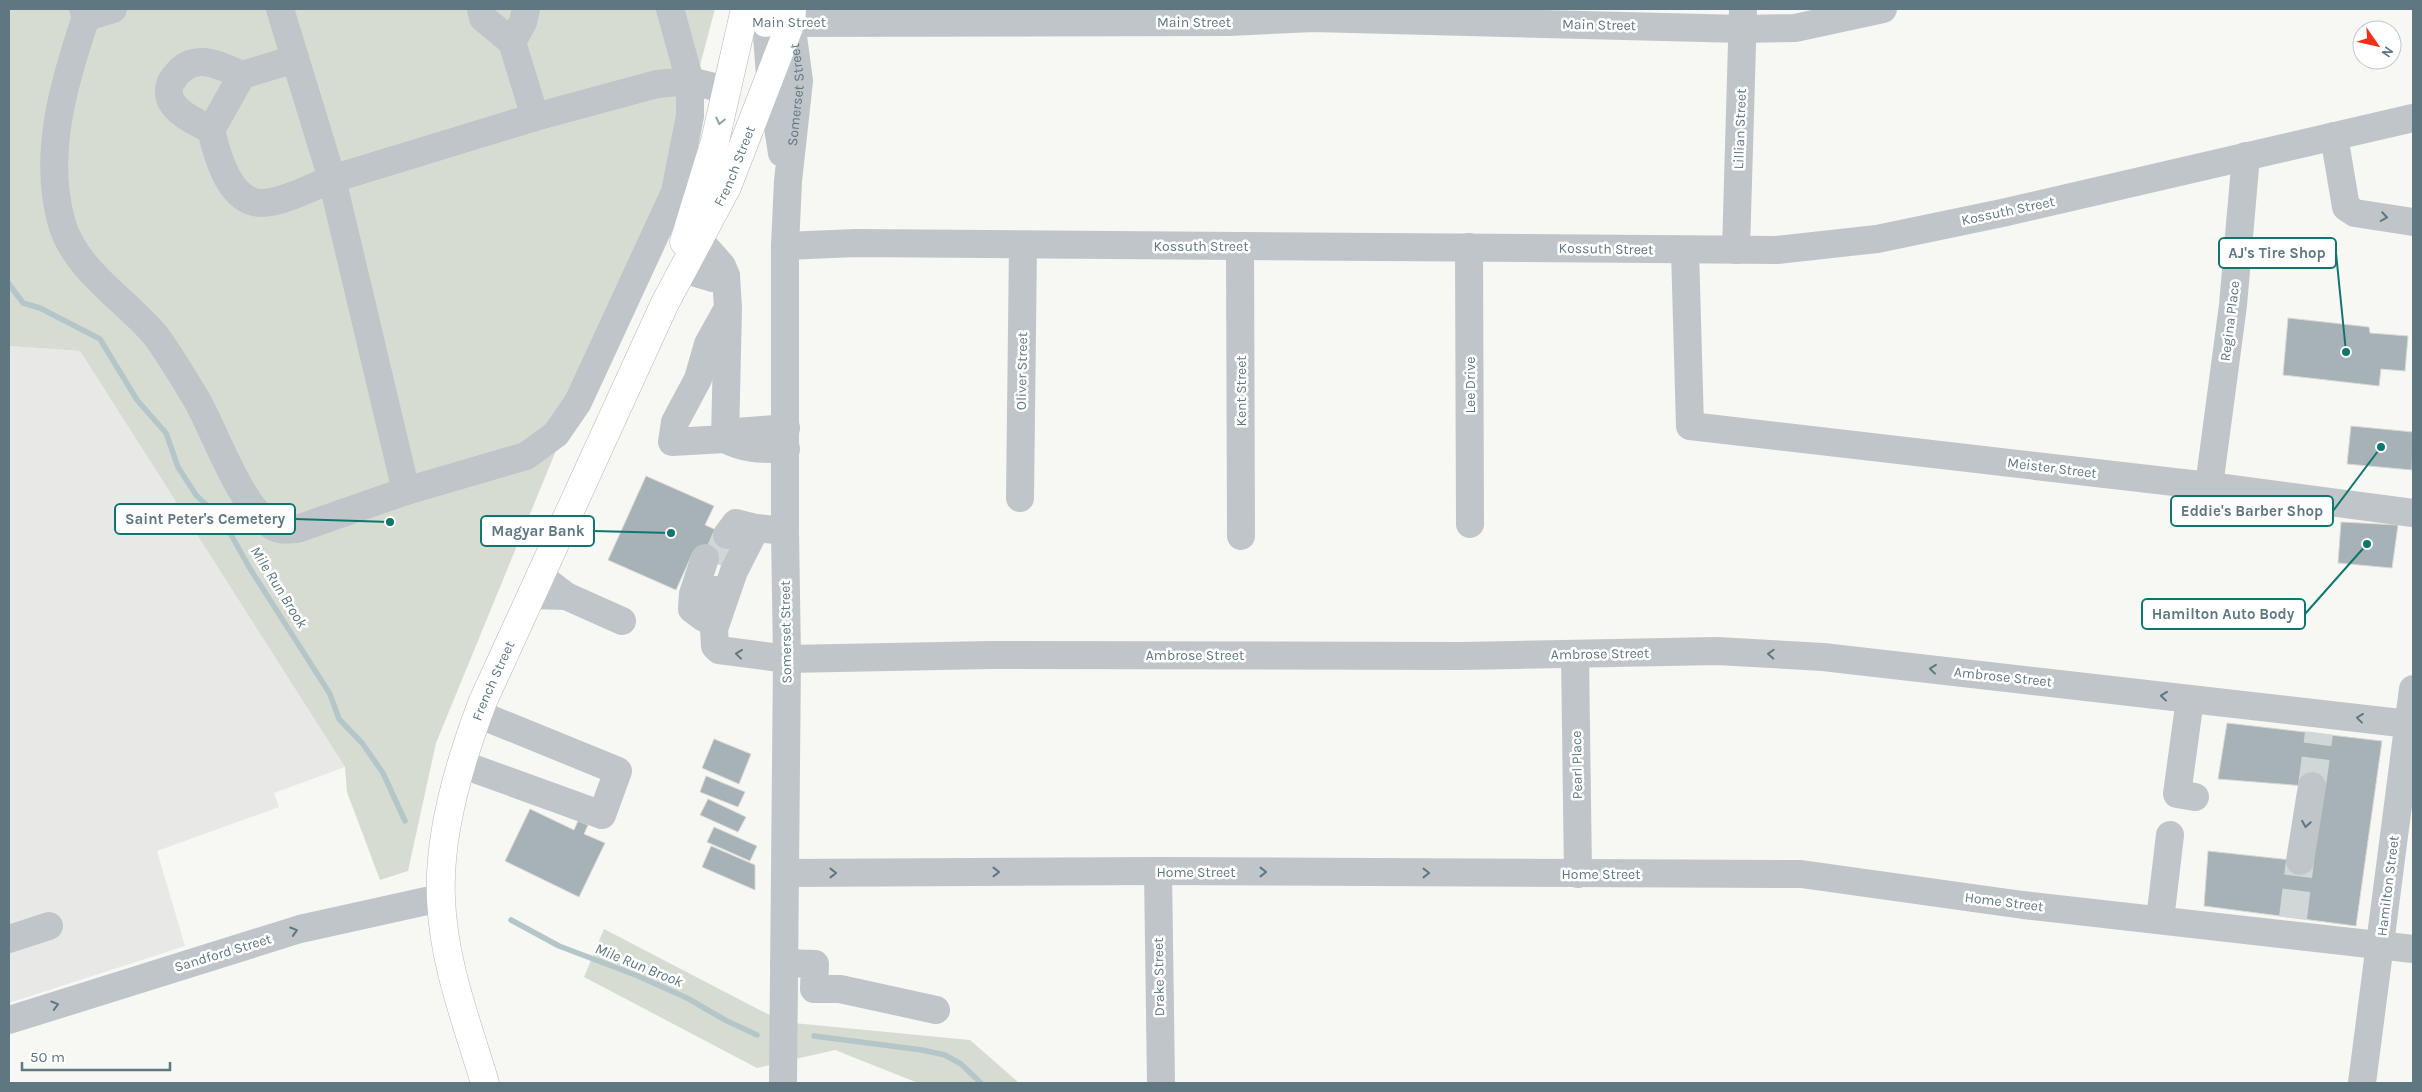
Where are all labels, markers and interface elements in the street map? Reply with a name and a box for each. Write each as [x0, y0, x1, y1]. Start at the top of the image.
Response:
street label: Main Street [752, 14, 826, 31]
street label: Main Street [1157, 14, 1231, 31]
street label: Main Street [1562, 16, 1636, 34]
north arrow [2352, 20, 2402, 70]
street label: Somerset Street [783, 42, 808, 147]
text: N [2378, 43, 2397, 61]
street label: Lillian Street [1730, 88, 1750, 170]
one-way arrow [715, 117, 726, 126]
street label: French Street [710, 123, 758, 209]
street label: Kossuth Street [1960, 193, 2056, 229]
one-way arrow [2380, 211, 2388, 222]
street label: Kossuth Street [1154, 238, 1248, 255]
callout: AJ's Tire Shop [2219, 238, 2336, 268]
street label: Kossuth Street [1558, 240, 1654, 258]
text: AJ's Tire Shop [2228, 244, 2326, 262]
street label: Regina Place [2217, 280, 2243, 362]
street label: Oliver Street [1013, 332, 1031, 410]
street label: Kent Street [1233, 355, 1250, 427]
street label: Lee Drive [1462, 357, 1479, 413]
street label: Meister Street [2006, 454, 2098, 482]
callout: Eddie's Barber Shop [2171, 496, 2333, 526]
text: Eddie's Barber Shop [2181, 502, 2323, 520]
callout: Saint Peter's Cemetery [115, 504, 295, 534]
text: Saint Peter's Cemetery [125, 510, 285, 528]
callout: Magyar Bank [481, 516, 594, 546]
text: Magyar Bank [491, 522, 585, 540]
water label: Mile Run Brook [247, 543, 312, 632]
street label: Somerset Street [777, 580, 795, 684]
callout: Hamilton Auto Body [2142, 599, 2305, 629]
text: Hamilton Auto Body [2152, 605, 2295, 623]
street label: French Street [468, 638, 518, 723]
street label: Ambrose Street [1551, 645, 1649, 663]
street label: Ambrose Street [1146, 647, 1244, 664]
one-way arrow [734, 649, 742, 660]
one-way arrow [1767, 649, 1775, 660]
street label: Ambrose Street [1953, 663, 2053, 691]
one-way arrow [1929, 664, 1937, 675]
one-way arrow [2160, 691, 2168, 702]
one-way arrow [2356, 713, 2364, 724]
street label: Pearl Place [1568, 730, 1586, 800]
one-way arrow [2301, 820, 2312, 828]
street label: Hamilton Street [2373, 835, 2403, 937]
street label: Home Street [1156, 864, 1236, 881]
street label: Home Street [1561, 866, 1641, 883]
one-way arrow [992, 867, 1000, 877]
one-way arrow [1260, 867, 1268, 877]
one-way arrow [830, 868, 838, 878]
one-way arrow [1422, 868, 1430, 878]
street label: Home Street [1964, 889, 2044, 915]
one-way arrow [290, 927, 298, 937]
street label: Sandford Street [172, 930, 274, 976]
street label: Drake Street [1150, 937, 1168, 1017]
water label: Mile Run Brook [592, 939, 686, 991]
one-way arrow [51, 1001, 59, 1011]
scale bar [22, 1040, 170, 1072]
text: 50 m [30, 1048, 65, 1066]

